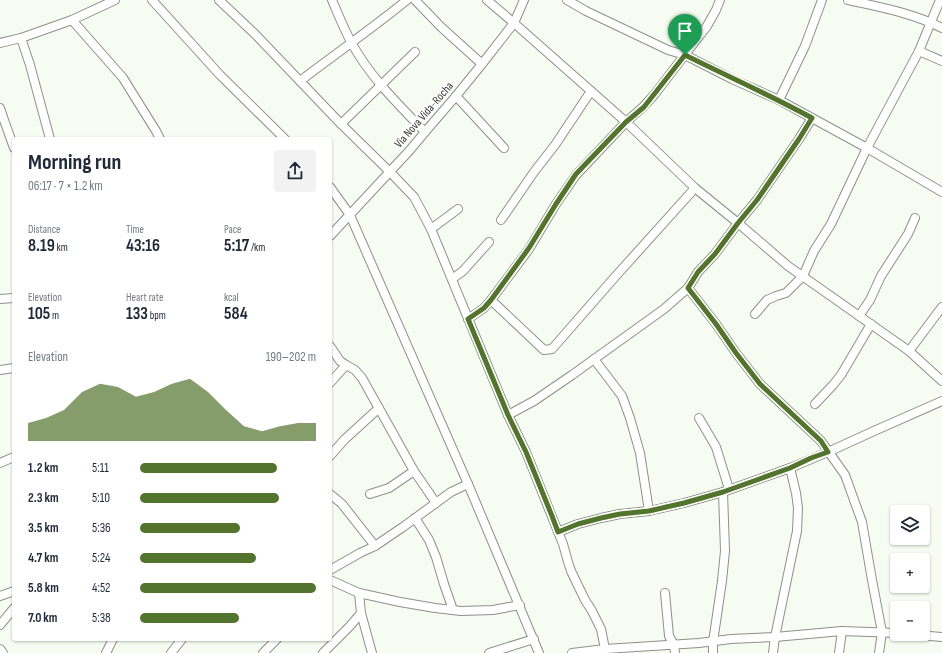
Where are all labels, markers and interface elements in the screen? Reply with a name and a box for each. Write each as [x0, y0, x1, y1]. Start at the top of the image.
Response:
pin [668, 14, 702, 55]
icon: arrive [674, 20, 696, 42]
street label: Via Nova Vida-Rocha [391, 79, 457, 151]
text: Morning run [28, 149, 121, 176]
button: share [274, 150, 316, 192]
text: 06:17 · 7 × 1.2 km [28, 178, 103, 194]
text: Distance [28, 223, 60, 236]
text: Time [126, 223, 144, 236]
text: Pace [224, 223, 242, 236]
text: 8.19 [28, 236, 55, 256]
text: 43:16 [126, 236, 160, 256]
text: 5:17 [224, 236, 249, 256]
text: km [55, 241, 68, 254]
text: /km [249, 241, 265, 254]
text: Elevation [28, 291, 62, 304]
text: Heart rate [126, 291, 164, 304]
text: kcal [224, 291, 239, 304]
text: 105 [28, 304, 50, 324]
text: 133 [126, 304, 148, 324]
text: 584 [224, 304, 248, 324]
text: m [50, 309, 59, 322]
text: bpm [148, 309, 166, 322]
text: Elevation [28, 349, 68, 365]
text: 190–202 m [266, 349, 316, 365]
text: 1.2 km [28, 460, 58, 476]
text: 5:11 [92, 460, 109, 476]
text: 2.3 km [28, 490, 59, 506]
text: 5:10 [92, 490, 110, 506]
map controls [890, 505, 930, 641]
button: layers [890, 505, 930, 545]
text: 3.5 km [28, 520, 59, 536]
text: 5:36 [92, 520, 111, 536]
text: 4.7 km [28, 550, 58, 566]
text: 5:24 [92, 550, 110, 566]
button: + [890, 553, 930, 593]
text: 5.8 km [28, 580, 59, 596]
text: 4:52 [92, 580, 110, 596]
button: − [890, 601, 930, 641]
text: 7.0 km [28, 610, 57, 626]
text: 5:38 [92, 610, 111, 626]

